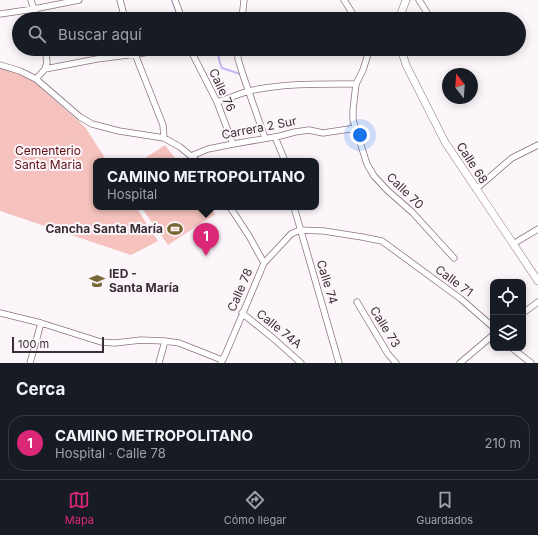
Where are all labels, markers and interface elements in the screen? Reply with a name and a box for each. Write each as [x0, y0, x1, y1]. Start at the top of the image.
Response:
search box [12, 12, 526, 56]
icon: search [26, 23, 48, 45]
text: Buscar aquí [58, 25, 142, 44]
street label: Calle 76 [206, 66, 239, 114]
north arrow [442, 68, 478, 104]
street label: Carrera 2 Sur [220, 113, 298, 142]
your location [350, 125, 370, 145]
street label: Calle 68 [453, 139, 491, 186]
park label: Cementerio Santa Maria [14, 143, 82, 172]
popup [93, 158, 319, 210]
text: CAMINO METROPOLITANO [107, 167, 305, 186]
street label: Calle 70 [384, 169, 427, 212]
text: Hospital [107, 186, 157, 202]
sports icon: Cancha Santa María [166, 220, 184, 238]
place label: Cancha Santa María [45, 221, 163, 236]
pin: 1 [193, 223, 219, 256]
street label: Calle 74 [314, 258, 341, 306]
street label: Calle 71 [432, 262, 476, 300]
place label: IED - Santa María [109, 266, 179, 295]
street label: Calle 78 [224, 266, 255, 314]
school or university icon: IED - Santa María [88, 272, 106, 290]
map controls [490, 279, 526, 351]
button: locate [490, 279, 526, 315]
street label: Calle 73 [367, 303, 404, 350]
street label: Calle 74A [254, 306, 305, 351]
button: layers [490, 315, 526, 351]
scale bar [12, 335, 104, 354]
text: 100 m [18, 337, 49, 351]
text: Cerca [16, 379, 65, 399]
text: CAMINO METROPOLITANO [55, 426, 253, 445]
text: 1 [27, 435, 33, 451]
text: 210 m [485, 435, 521, 451]
text: Hospital · Calle 78 [55, 445, 166, 461]
tab: Mapa [65, 489, 94, 527]
tab: Cómo llegar [224, 489, 286, 527]
tab: Guardados [416, 489, 473, 527]

